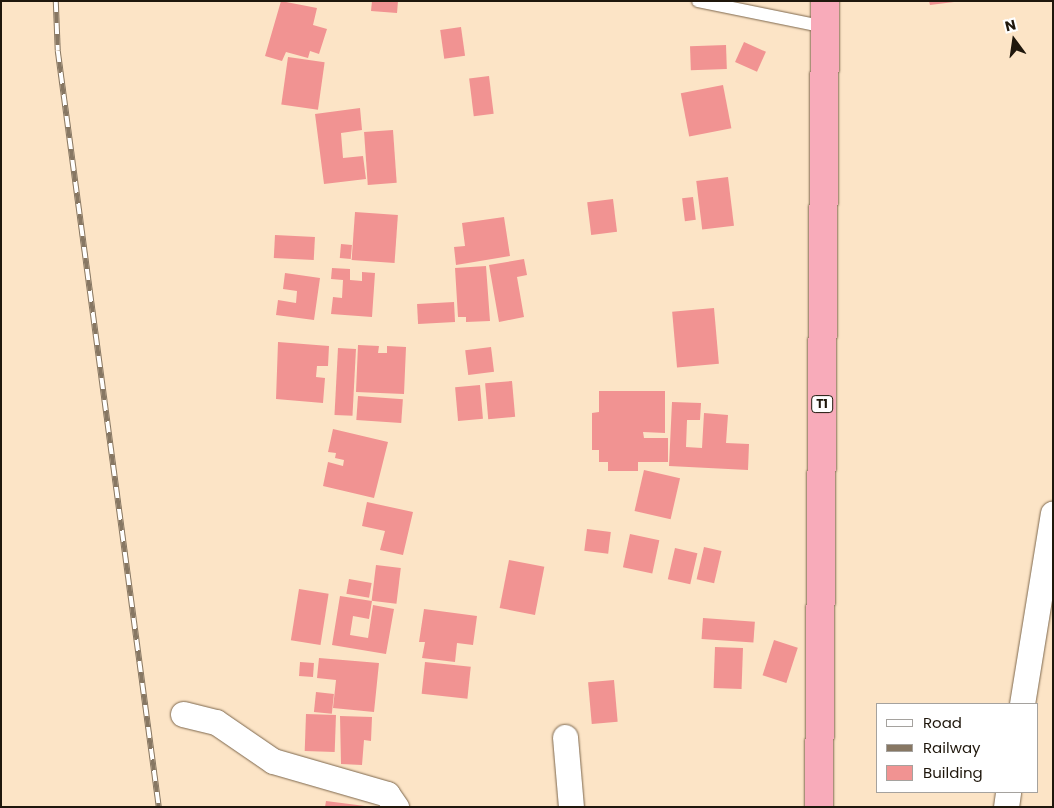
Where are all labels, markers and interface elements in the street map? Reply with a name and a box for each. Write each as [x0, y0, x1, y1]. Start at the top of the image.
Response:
text: N [1003, 14, 1018, 36]
north arrow [989, 15, 1039, 65]
road number: T1 [811, 394, 833, 414]
legend [876, 703, 1039, 793]
text: Road [923, 712, 962, 733]
text: Railway [923, 737, 981, 758]
text: Building [923, 762, 983, 783]

